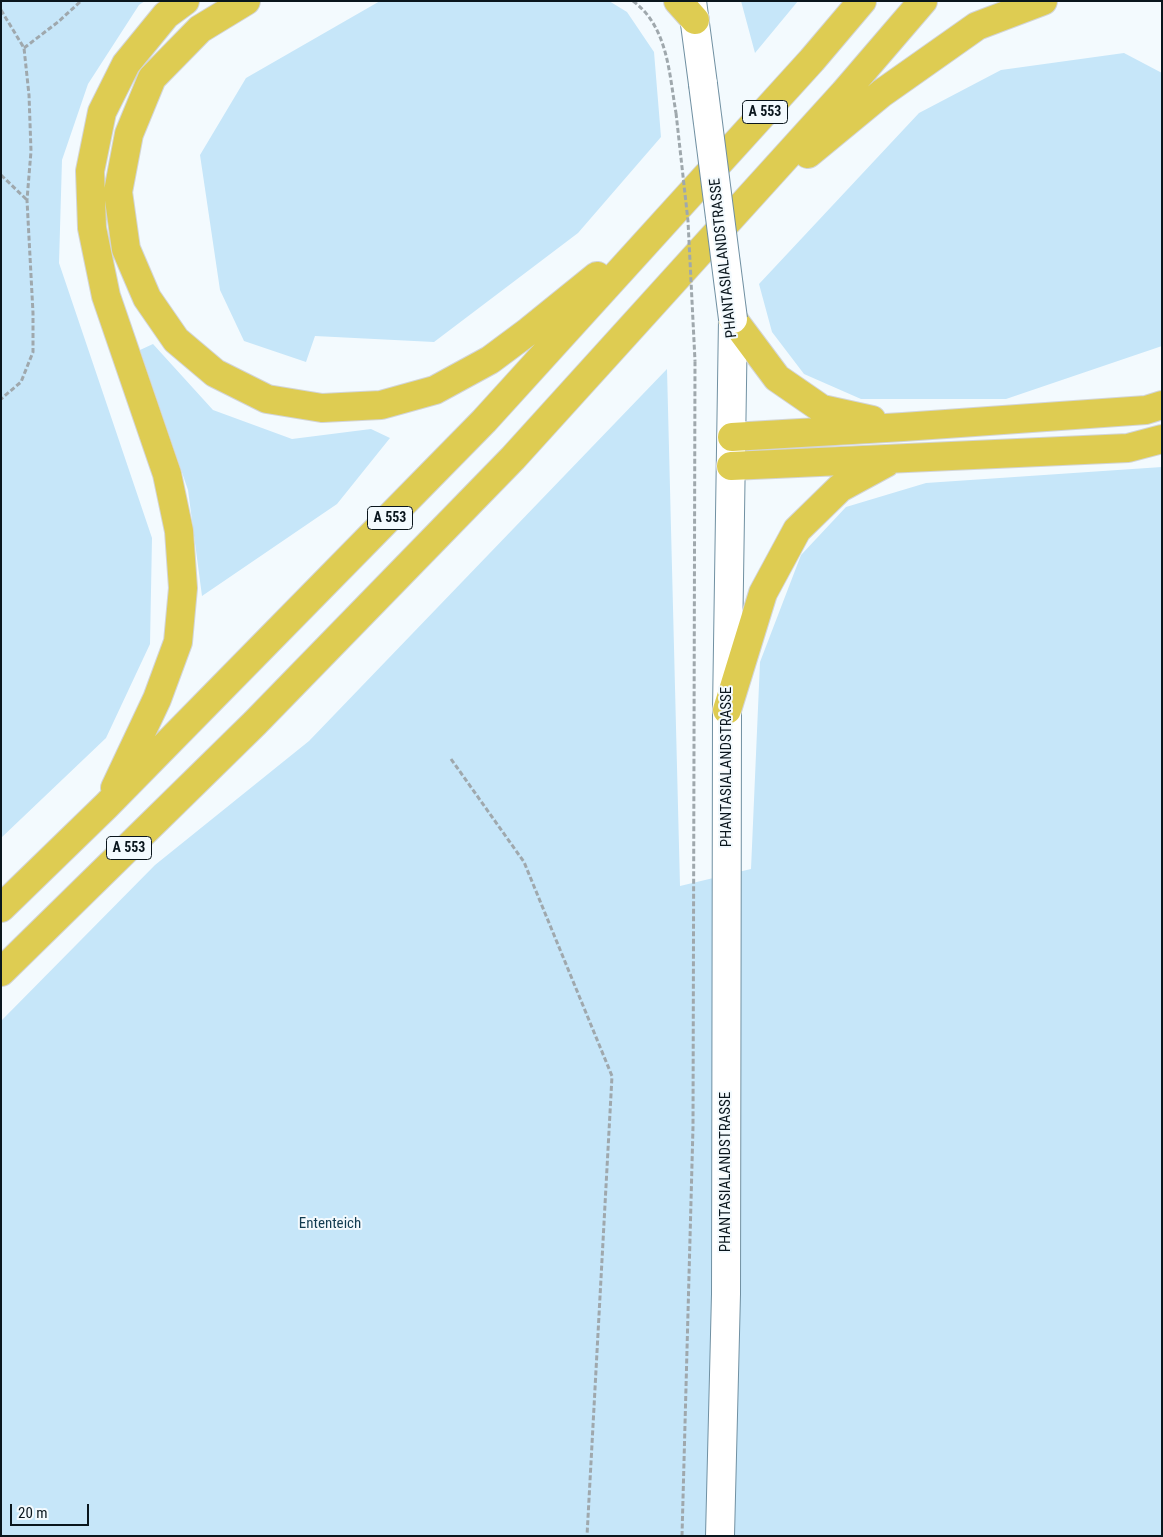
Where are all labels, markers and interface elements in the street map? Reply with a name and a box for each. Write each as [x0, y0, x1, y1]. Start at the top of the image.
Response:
road number: A 553 [742, 100, 788, 124]
street label: PHANTASIALANDSTRASSE [707, 177, 741, 339]
road number: A 553 [368, 506, 412, 530]
street label: PHANTASIALANDSTRASSE [718, 687, 736, 847]
road number: A 553 [106, 836, 152, 860]
street label: PHANTASIALANDSTRASSE [717, 1092, 735, 1252]
park label: Ententeich [299, 1215, 361, 1233]
scale bar [12, 1494, 91, 1526]
text: 20 m [18, 1504, 48, 1522]

